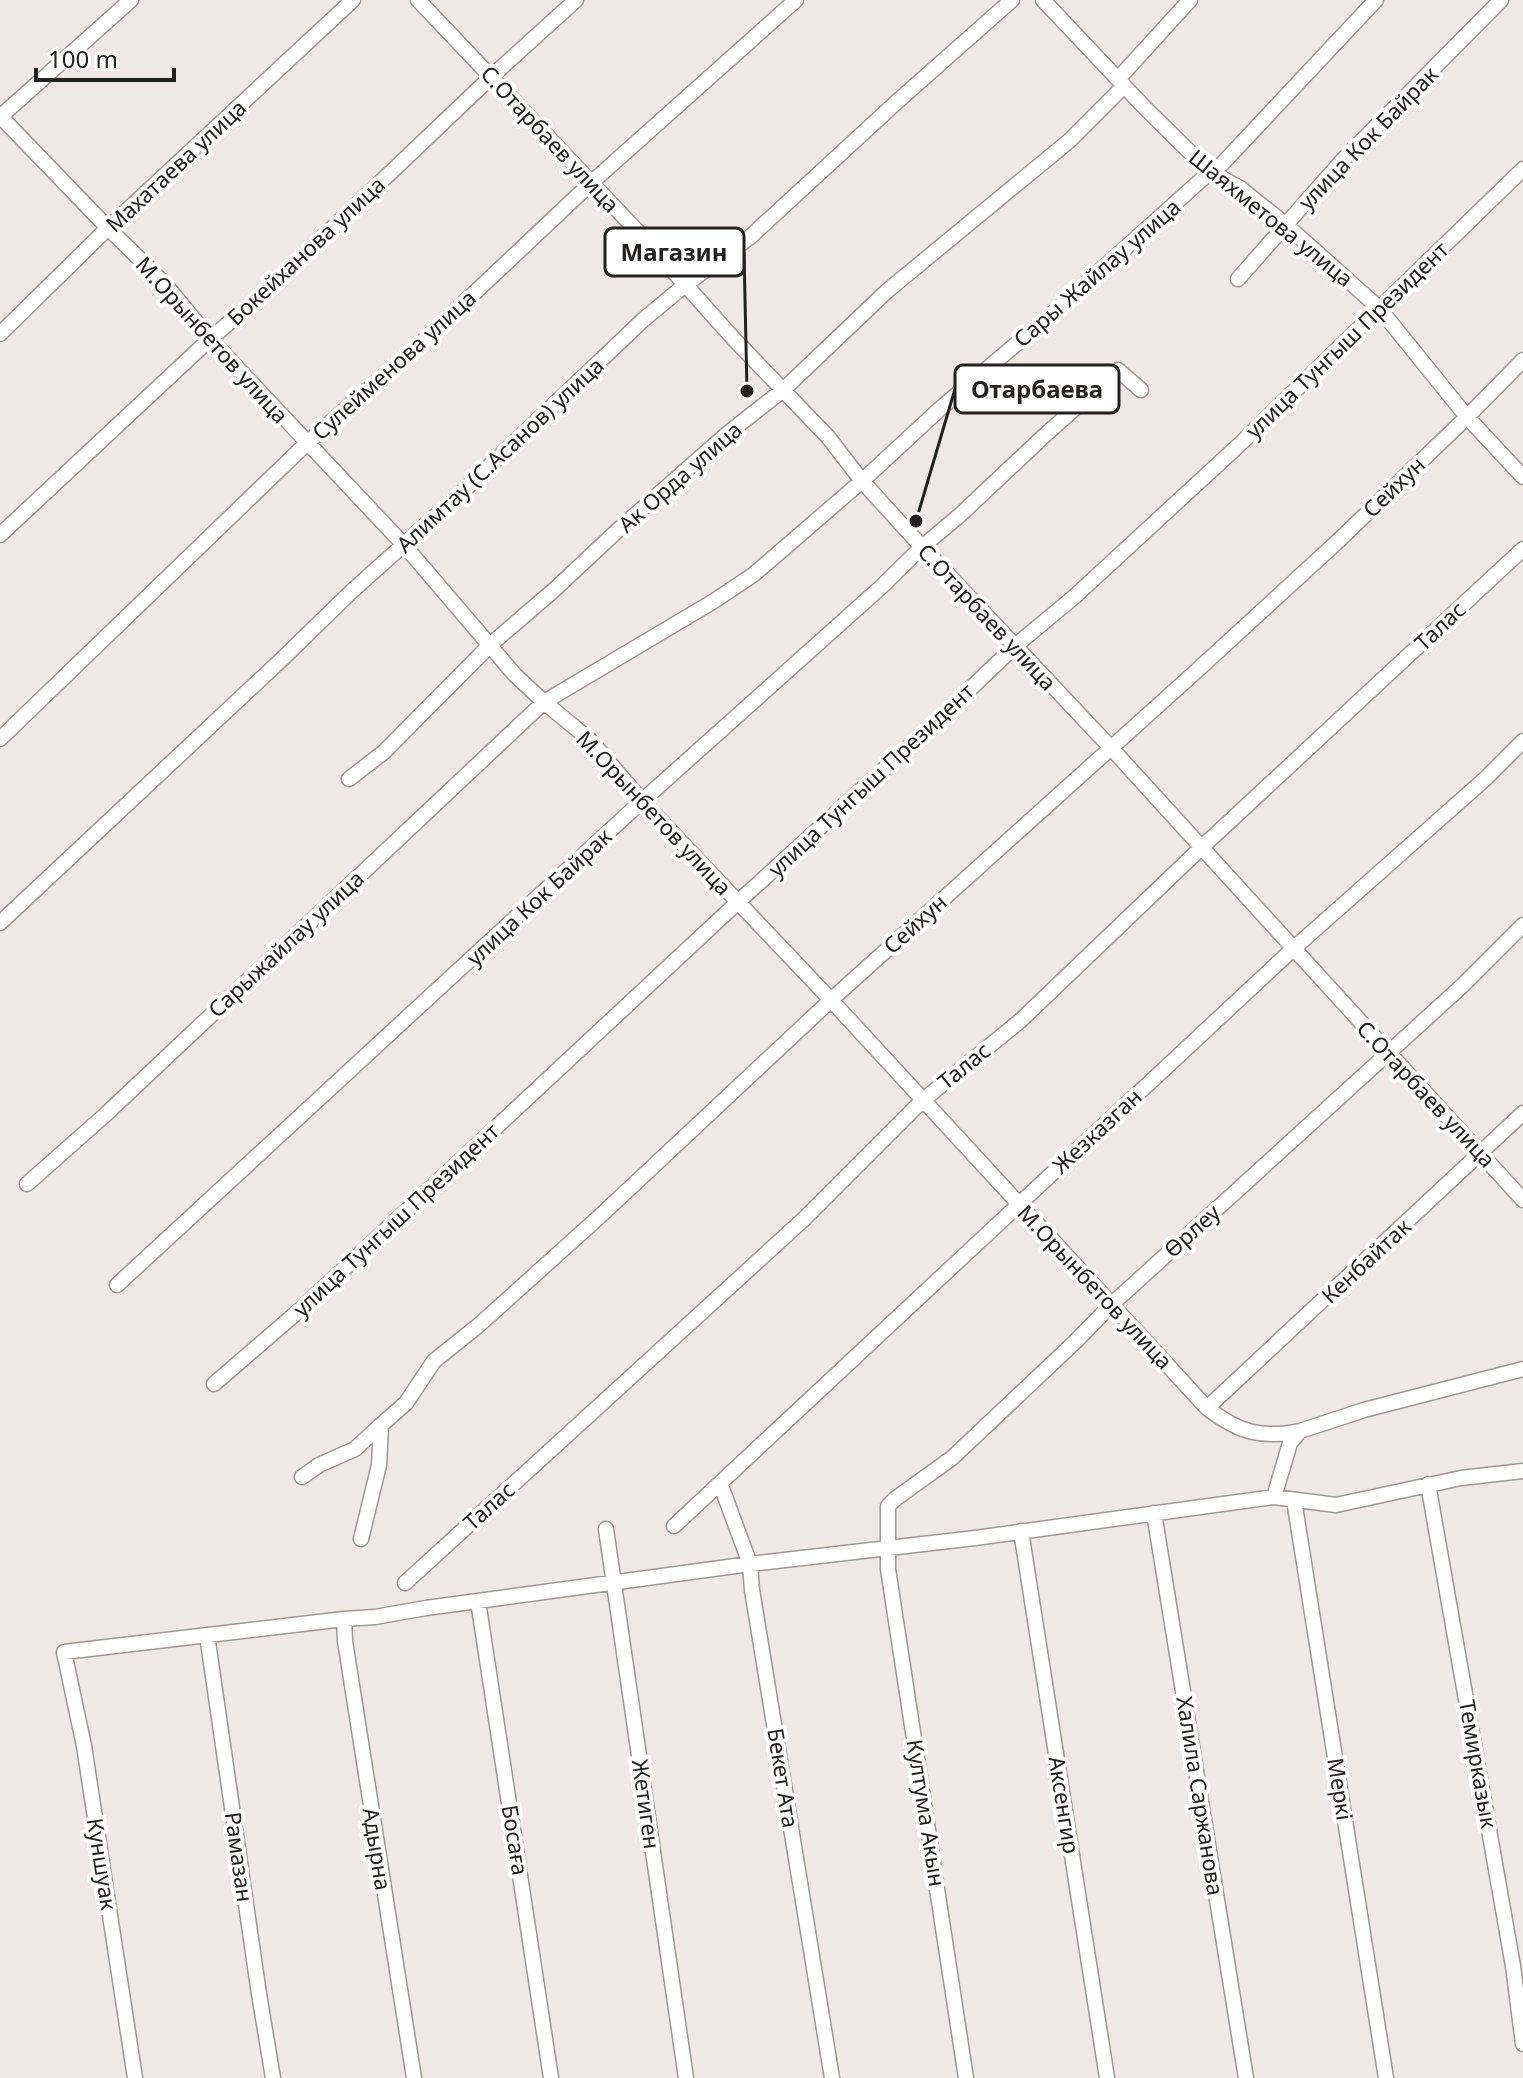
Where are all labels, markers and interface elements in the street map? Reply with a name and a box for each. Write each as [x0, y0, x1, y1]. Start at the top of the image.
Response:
scale bar [36, 32, 174, 82]
text: 100 m [48, 42, 118, 75]
street label: С.Отарбаев улица [475, 58, 627, 218]
street label: улица Кок Байрак [1291, 59, 1444, 216]
street label: Махатаева улица [99, 92, 252, 238]
street label: Шаяхметова улица [1183, 142, 1360, 293]
street label: Бокейханова улица [220, 169, 391, 331]
street label: Сары Жайлау улица [1007, 191, 1186, 353]
callout: Магазин [605, 228, 744, 276]
street label: улица Тунгыш Президент [1238, 234, 1454, 444]
text: Магазин [621, 235, 727, 268]
street label: М.Орынбетов улица [130, 249, 296, 429]
street label: Сулейменова улица [305, 282, 482, 446]
street label: Алимтау (С.Асанов) улица [389, 350, 610, 559]
callout: Отарбаева [955, 365, 1119, 413]
text: Отарбаева [971, 372, 1103, 405]
street label: Ак Орда улица [611, 414, 748, 538]
street label: Сейхун [1356, 449, 1431, 523]
street label: С.Отарбаев улица [912, 536, 1064, 696]
street label: Талас [1407, 594, 1471, 657]
street label: улица Тунгыш Президент [761, 676, 980, 883]
street label: М.Орынбетов улица [571, 724, 739, 901]
street label: улица Кок Байрак [459, 821, 618, 972]
street label: Сарыжайлау улица [201, 863, 370, 1023]
street label: Сейхун [876, 887, 953, 960]
street label: С.Отарбаев улица [1351, 1013, 1503, 1173]
street label: Талас [931, 1035, 996, 1096]
street label: Жезказган [1045, 1081, 1147, 1179]
street label: улица Тунгыш Президент [286, 1116, 505, 1323]
street label: Өрлеу [1157, 1196, 1227, 1264]
street label: М.Орынбетов улица [1012, 1198, 1180, 1375]
street label: Кенбайтак [1314, 1211, 1417, 1309]
street label: Талас [456, 1474, 521, 1536]
street label: Халила Саржанова [1170, 1694, 1232, 1898]
street label: Темирказык [1453, 1697, 1505, 1831]
street label: Бекет Ата [761, 1726, 807, 1830]
street label: Култума Акын [901, 1737, 953, 1889]
street label: Аксенгир [1042, 1754, 1087, 1856]
street label: Меркі [1321, 1755, 1361, 1822]
street label: Жетиген [626, 1757, 668, 1851]
street label: Босаға [496, 1802, 536, 1877]
street label: Адырна [357, 1805, 399, 1892]
street label: Рамазан [219, 1810, 261, 1904]
street label: Куншуак [81, 1816, 125, 1912]

